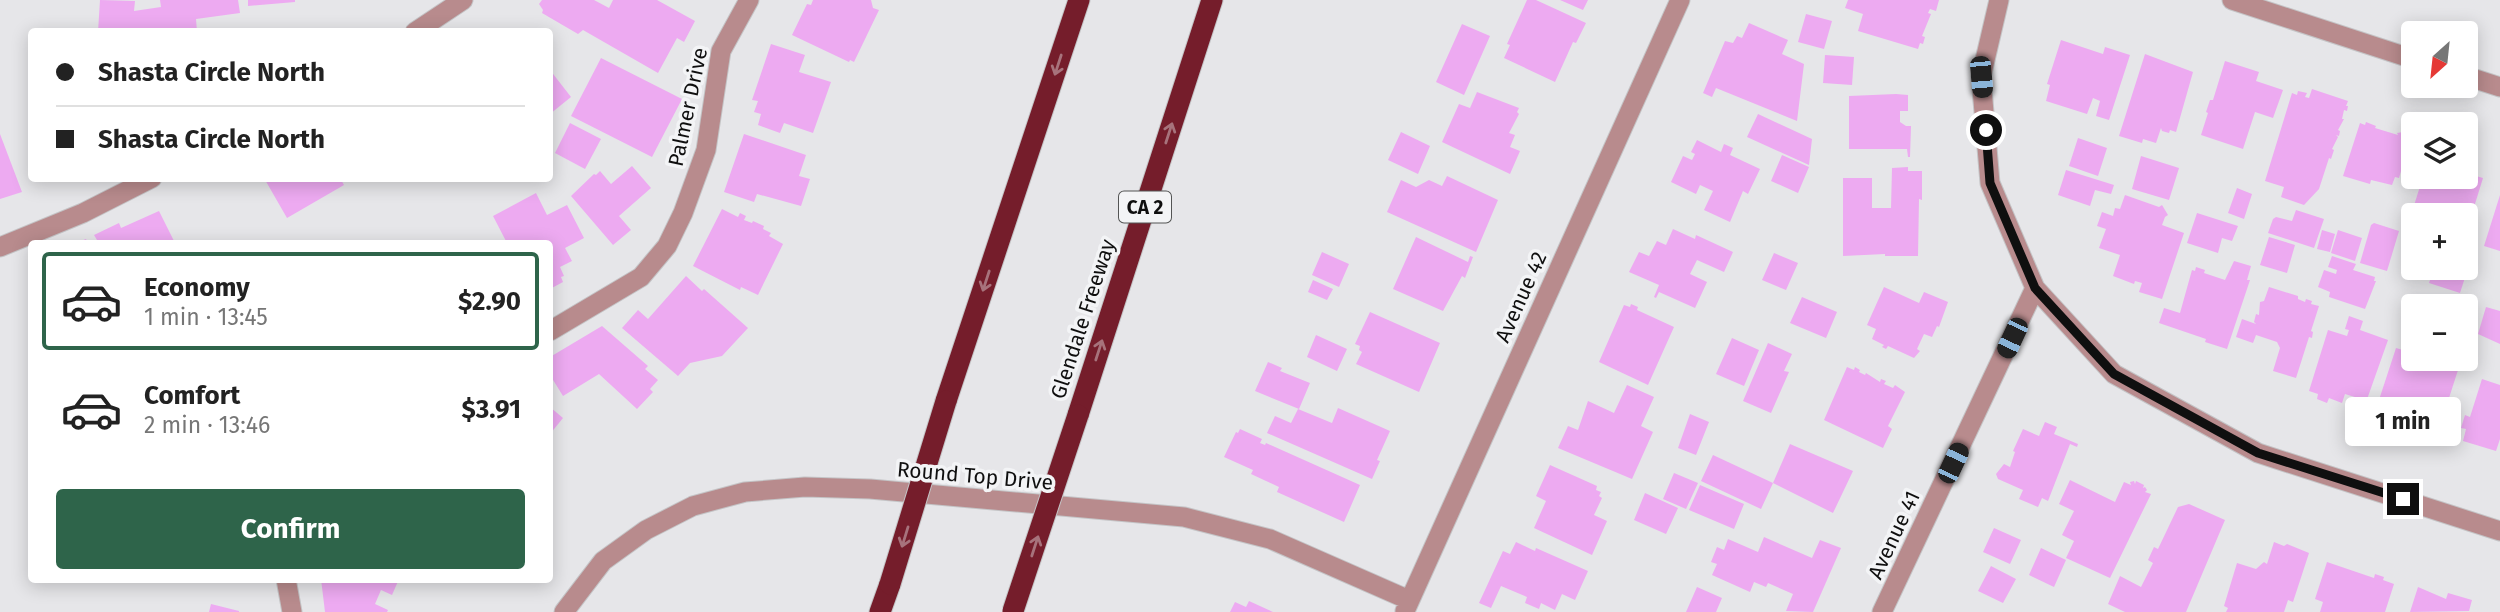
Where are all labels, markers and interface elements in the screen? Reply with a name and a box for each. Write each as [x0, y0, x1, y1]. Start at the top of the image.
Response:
north arrow [2401, 21, 2478, 98]
map controls [2401, 21, 2478, 371]
street label: Palmer Drive [663, 45, 713, 169]
one-way arrow [1051, 53, 1063, 75]
car [1969, 55, 1994, 99]
text: Shasta Circle North [98, 57, 325, 88]
button: layers [2401, 112, 2478, 189]
route start [1970, 114, 2002, 146]
one-way arrow [1164, 123, 1176, 145]
text: Shasta Circle North [98, 124, 325, 155]
road number: CA 2 [1119, 192, 1171, 223]
button: + [2401, 203, 2478, 280]
street label: Glendale Freeway [1045, 235, 1121, 402]
street label: Avenue 42 [1490, 248, 1552, 346]
one-way arrow [979, 269, 991, 291]
icon: car [60, 270, 123, 333]
text: Economy [144, 272, 250, 303]
text: $2.90 [458, 286, 521, 317]
button: − [2401, 294, 2478, 371]
text: 1 min · 13:45 [144, 303, 268, 331]
car [1994, 315, 2031, 361]
one-way arrow [1093, 339, 1106, 361]
icon: car [60, 378, 123, 441]
text: Comfort [144, 380, 240, 411]
text: $3.91 [461, 394, 521, 425]
callout: 1 min [2345, 398, 2461, 447]
text: 1 min [2375, 407, 2431, 435]
text: 2 min · 13:46 [144, 411, 270, 439]
car [1935, 440, 1972, 486]
street label: Round Top Drive [896, 456, 1054, 496]
route end [2387, 483, 2419, 515]
street label: Avenue 41 [1862, 487, 1926, 583]
button: Confirm [56, 489, 525, 569]
one-way arrow [897, 526, 910, 548]
one-way arrow [1030, 536, 1042, 558]

